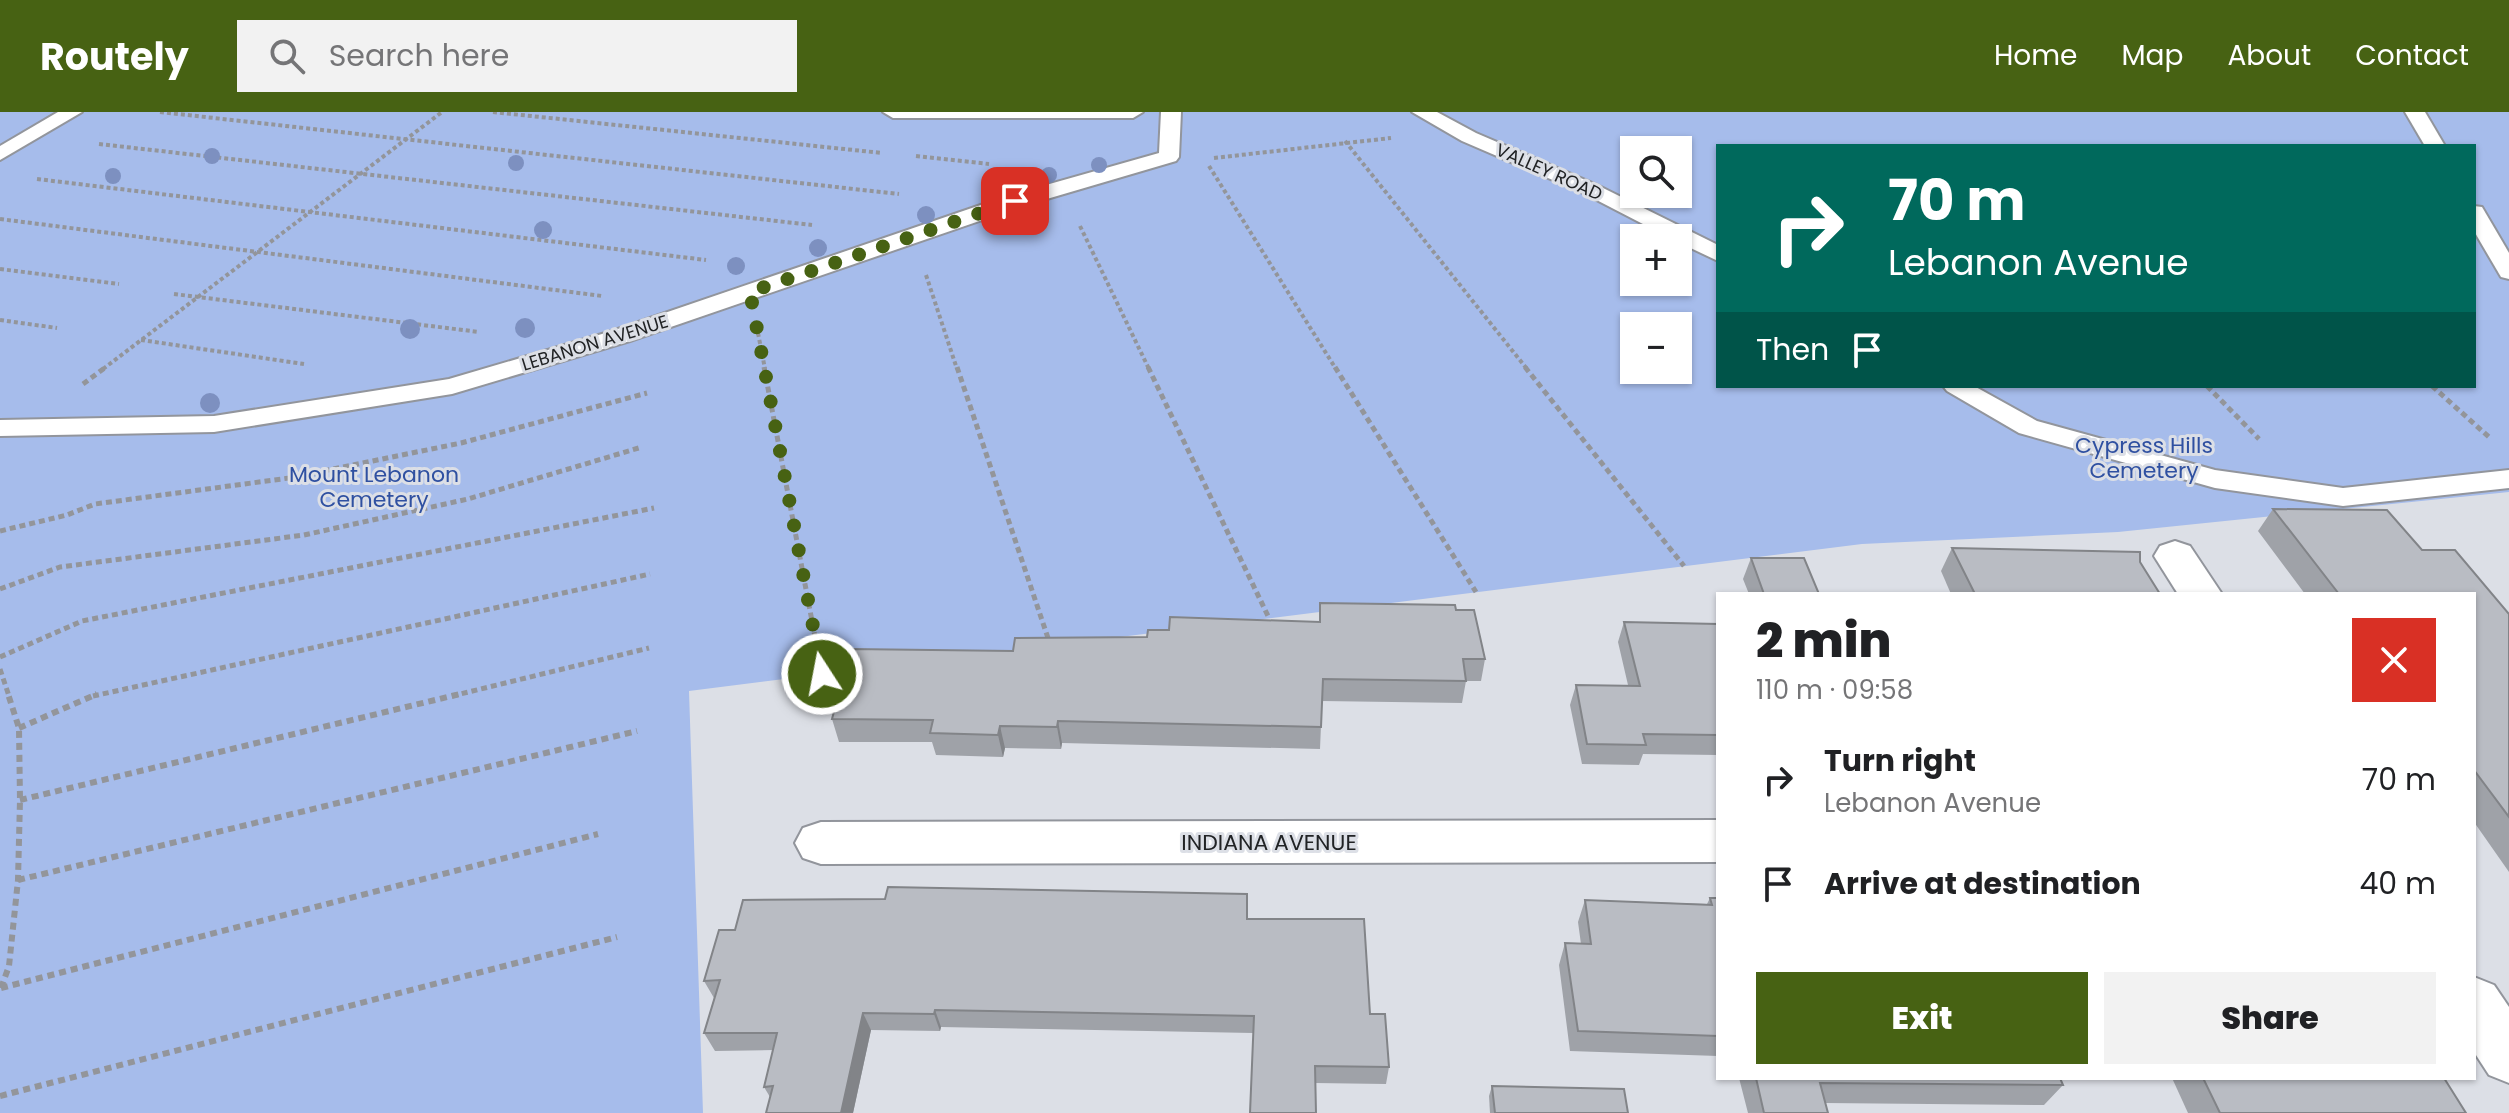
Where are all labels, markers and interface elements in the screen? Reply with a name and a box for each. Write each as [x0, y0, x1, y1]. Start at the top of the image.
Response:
search box [237, 20, 797, 92]
text: Routely [40, 30, 189, 83]
icon: search [265, 34, 309, 78]
text: Search here [329, 34, 509, 77]
text: Home [1994, 36, 2077, 75]
text: Map [2121, 36, 2183, 75]
text: About [2227, 36, 2311, 75]
text: Contact [2355, 36, 2469, 75]
map controls [1620, 136, 1692, 384]
button: search [1620, 136, 1692, 208]
street label: VALLEY ROAD [1492, 137, 1607, 206]
text: 70 m [1888, 161, 2026, 240]
pin [981, 167, 1049, 235]
icon: right [1756, 176, 1860, 280]
icon: arrive [993, 179, 1037, 223]
button: + [1620, 224, 1692, 296]
text: Lebanon Avenue [1888, 237, 2188, 288]
street label: LEBANON AVENUE [519, 308, 671, 377]
button: − [1620, 312, 1692, 384]
text: Then [1756, 328, 1829, 371]
icon: arrive [1845, 328, 1889, 372]
park label: Cypress Hills Cemetery [2075, 430, 2213, 486]
park label: Mount Lebanon Cemetery [289, 459, 459, 515]
text: 2 min [1756, 607, 1891, 674]
button: close [2352, 618, 2436, 702]
position arrow [780, 632, 864, 716]
text: 110 m · 09:58 [1756, 672, 1913, 708]
text: Turn right [1824, 739, 1976, 782]
icon: right [1756, 758, 1800, 802]
text: 70 m [2362, 758, 2436, 801]
text: Lebanon Avenue [1824, 785, 2041, 821]
street label: INDIANA AVENUE [1181, 827, 1357, 858]
icon: arrive [1756, 862, 1800, 906]
text: Arrive at destination [1824, 862, 2141, 905]
text: 40 m [2359, 862, 2436, 905]
button: Exit [1756, 972, 2088, 1064]
button: Share [2104, 972, 2436, 1064]

